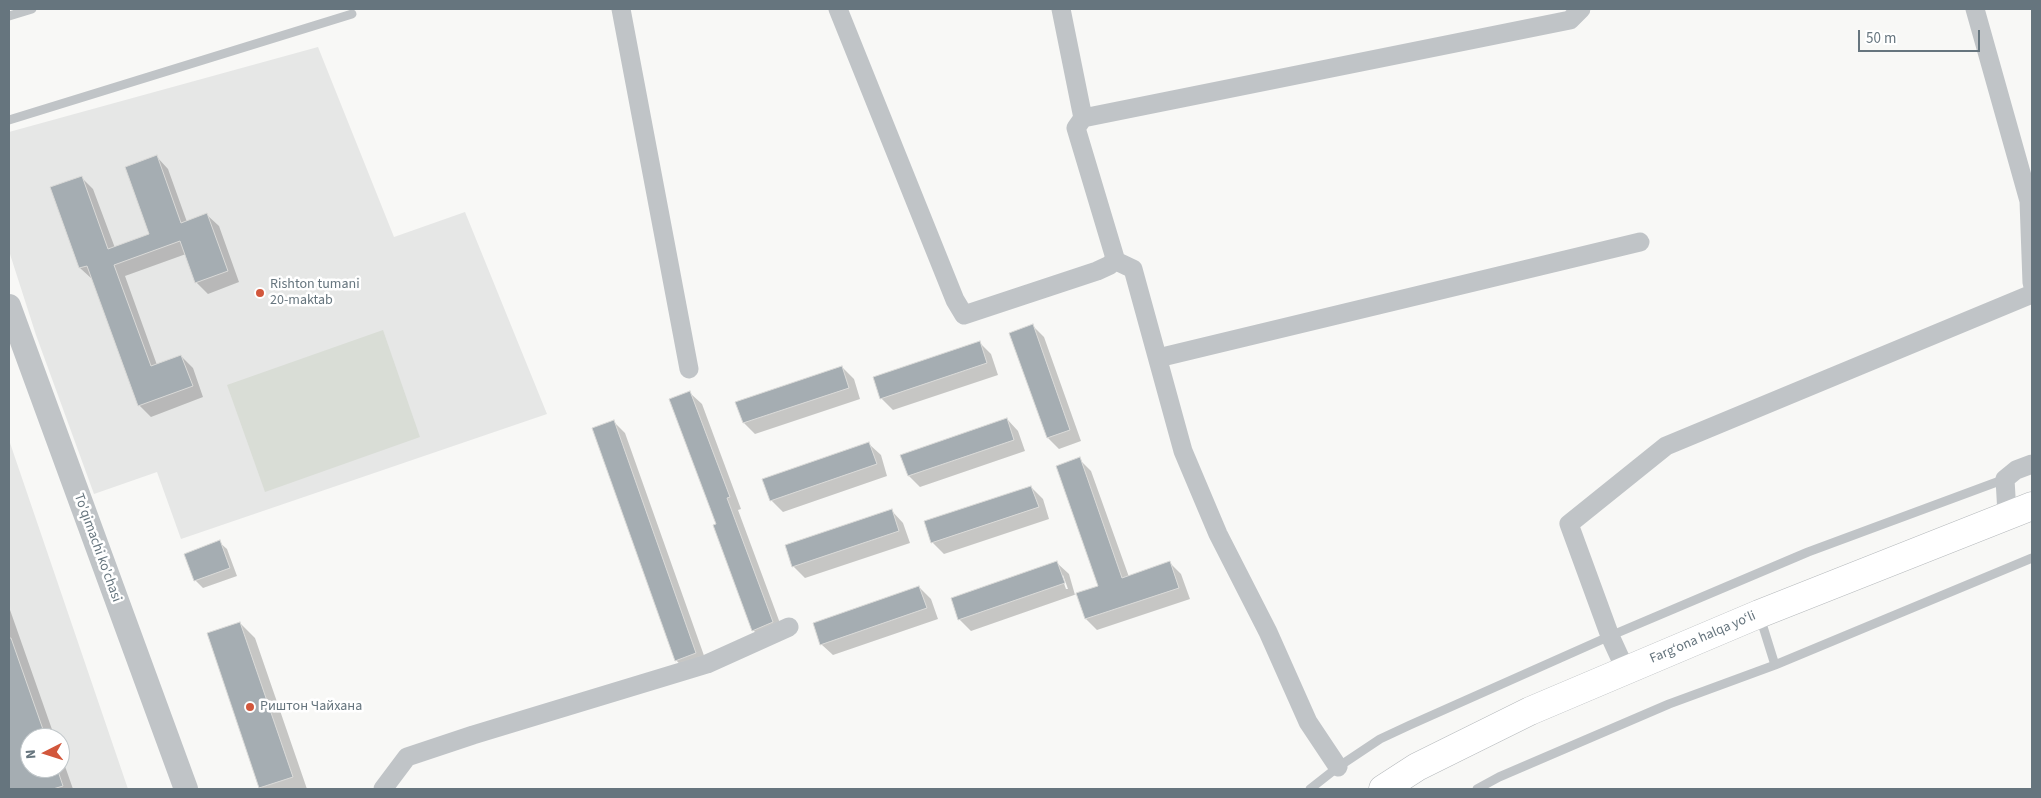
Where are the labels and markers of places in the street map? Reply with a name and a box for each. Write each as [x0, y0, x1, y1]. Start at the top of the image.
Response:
place label: Rishton tumani 20-maktab [270, 277, 360, 310]
marker: Rishton tumani 20-maktab [254, 287, 266, 299]
place label: Риштон Чайхана [260, 699, 362, 715]
marker: Риштон Чайхана [244, 701, 256, 713]

